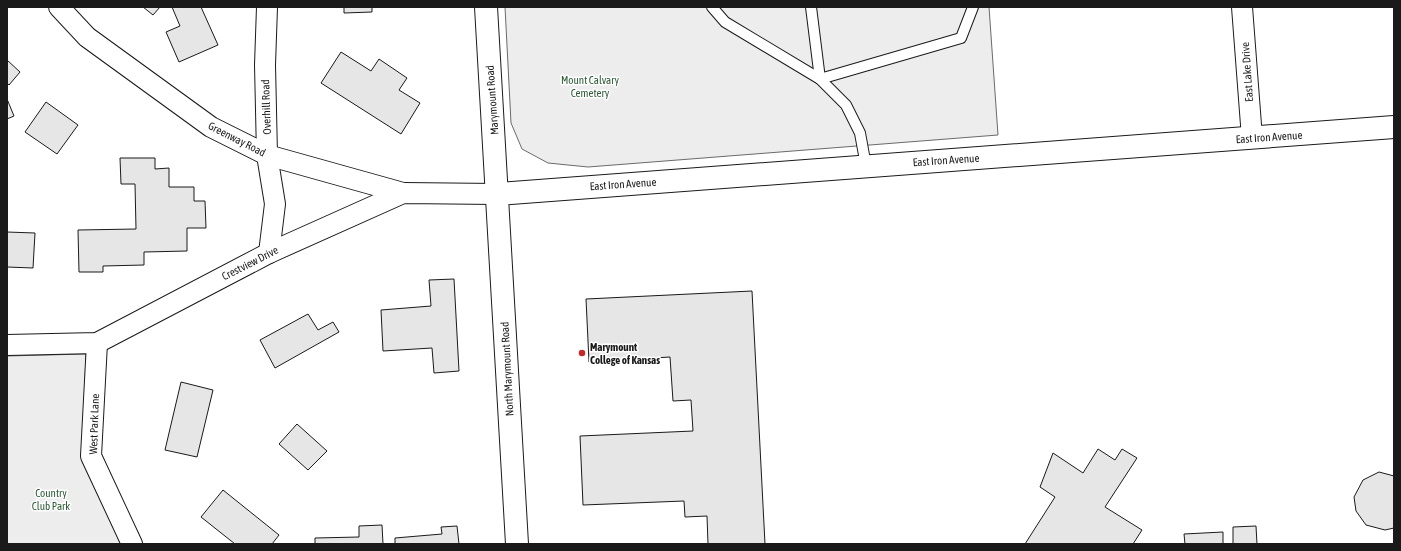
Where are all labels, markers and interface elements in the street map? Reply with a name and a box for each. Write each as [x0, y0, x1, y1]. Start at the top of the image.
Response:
street label: East Lake Drive [1239, 42, 1255, 102]
street label: Marymount Road [484, 65, 500, 135]
park label: Mount Calvary Cemetery [561, 74, 619, 99]
street label: Overhill Road [259, 79, 273, 135]
street label: Greenway Road [206, 119, 268, 159]
street label: East Iron Avenue [1235, 129, 1303, 145]
street label: East Iron Avenue [912, 152, 980, 168]
street label: East Iron Avenue [589, 176, 657, 192]
street label: Crestview Drive [220, 244, 280, 282]
street label: North Marymount Road [499, 322, 515, 416]
place label: Marymount College of Kansas [590, 341, 660, 366]
marker: Marymount College of Kansas [577, 348, 587, 358]
street label: West Park Lane [87, 393, 101, 455]
park label: Country Club Park [32, 487, 70, 512]

